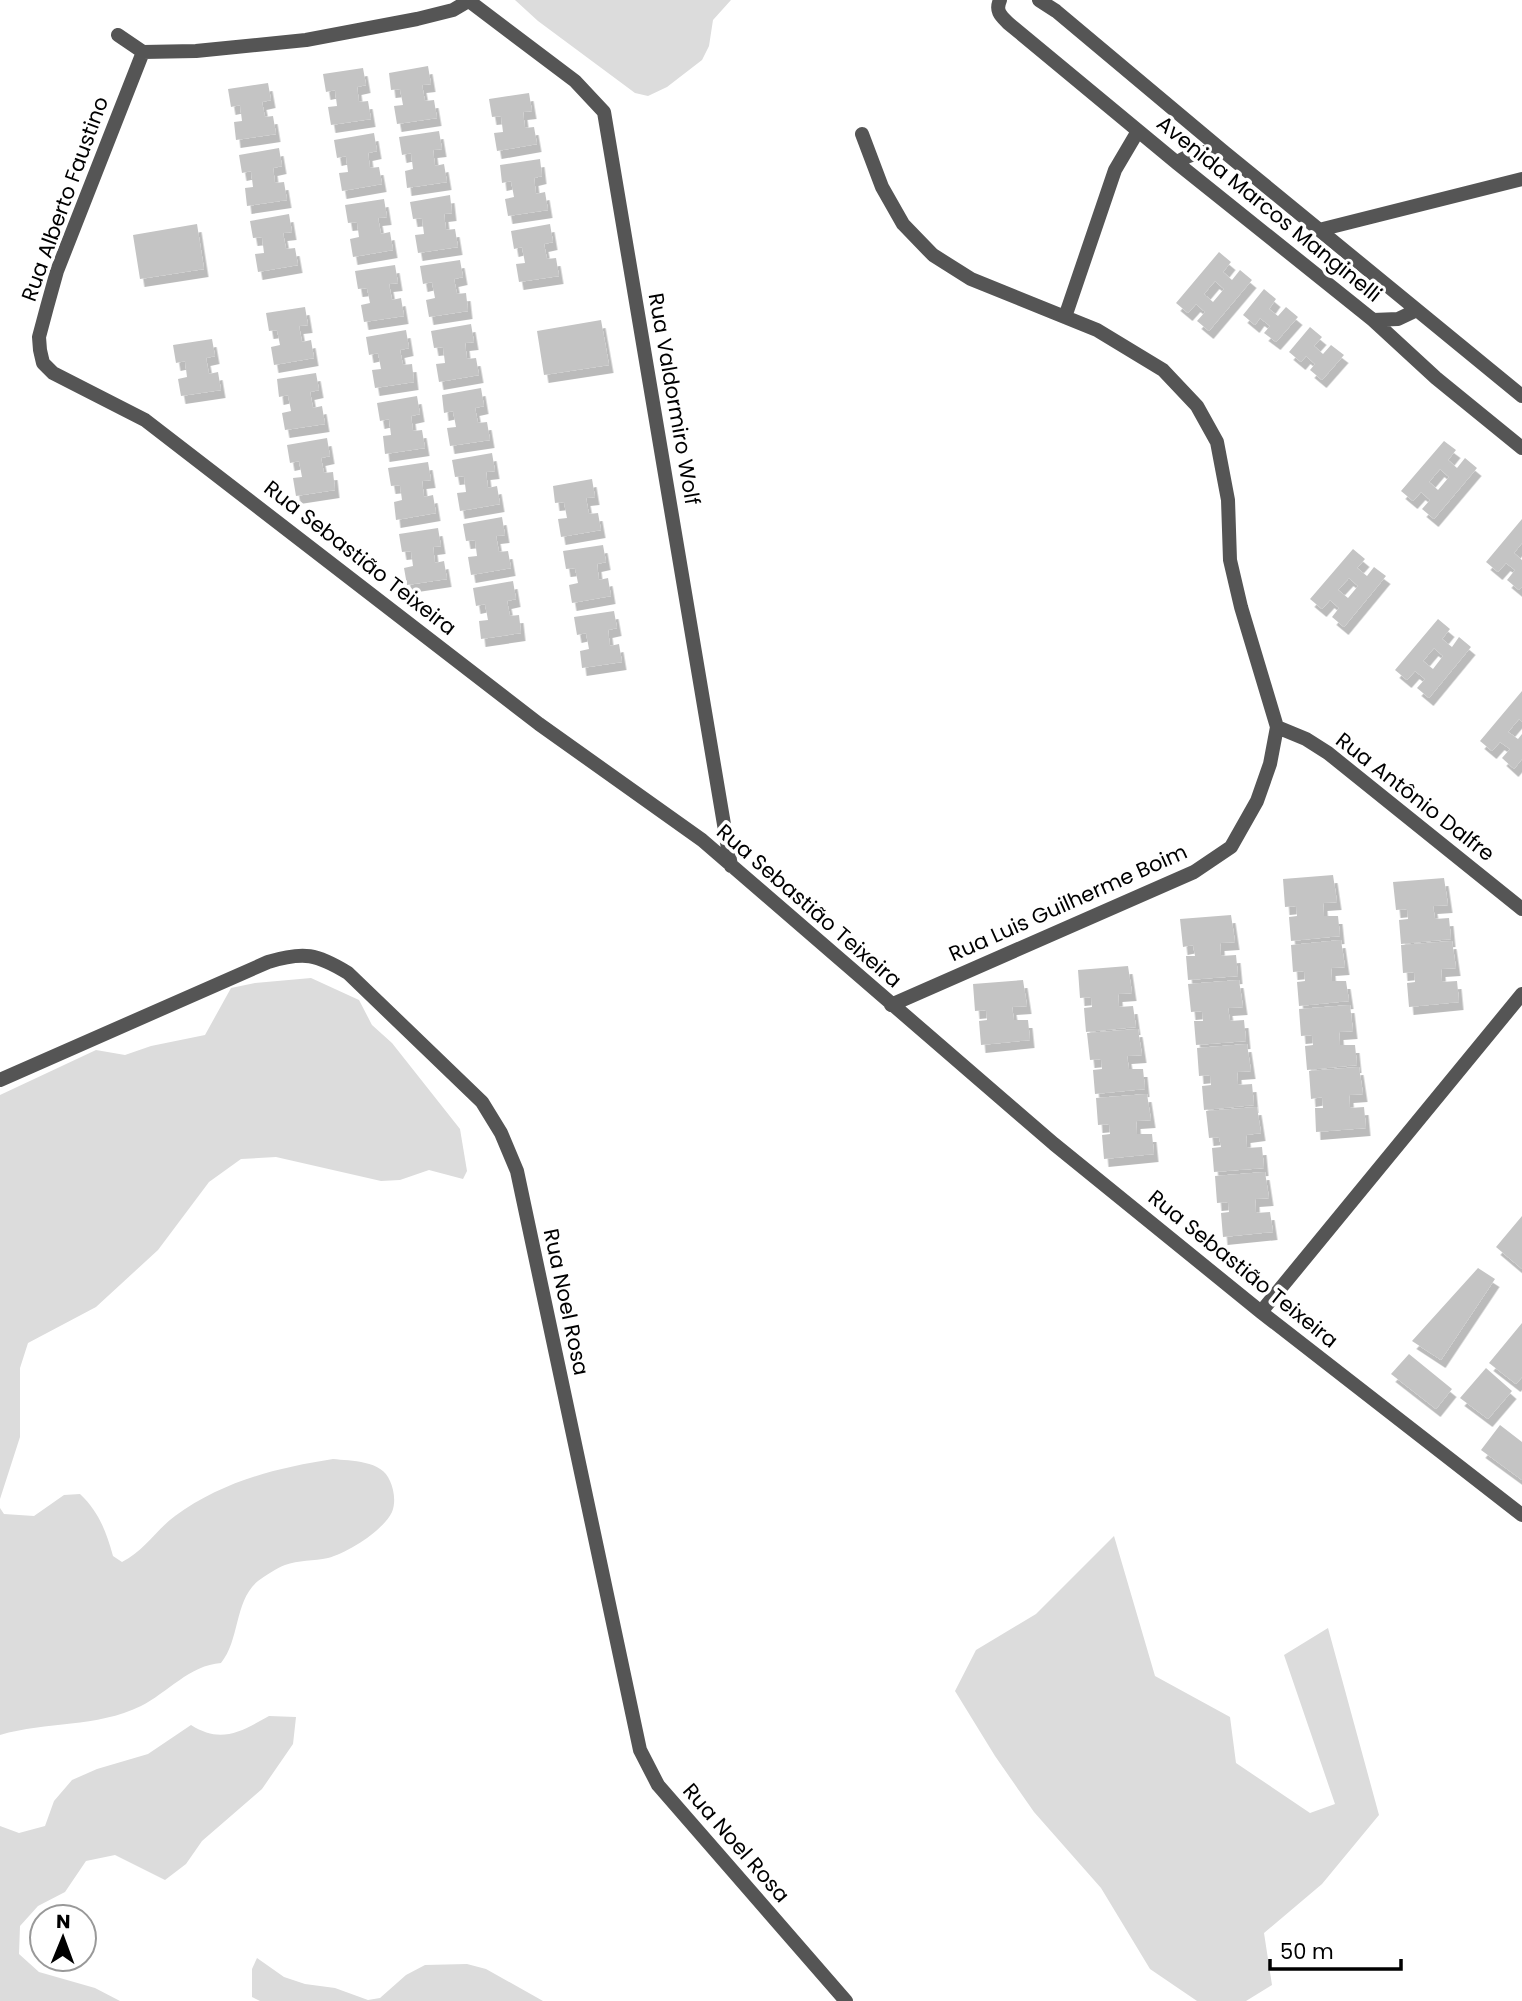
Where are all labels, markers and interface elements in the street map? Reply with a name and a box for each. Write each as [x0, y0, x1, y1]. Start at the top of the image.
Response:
street label: Rua Alberto Faustino [14, 92, 115, 305]
street label: Avenida Marcos Manginelli [1151, 109, 1388, 308]
street label: Rua Valdormiro Wolf [642, 291, 707, 507]
street label: Rua Sebastião Teixeira [258, 473, 462, 642]
street label: Rua Antônio Dalfre [1330, 725, 1501, 868]
street label: Rua Sebastião Teixeira [711, 817, 908, 994]
street label: Rua Luis Guilherme Boim [944, 837, 1192, 968]
street label: Rua Sebastião Teixeira [1142, 1183, 1344, 1354]
street label: Rua Noel Rosa [537, 1226, 596, 1378]
street label: Rua Noel Rosa [676, 1777, 796, 1909]
north arrow [28, 1903, 98, 1973]
text: N [56, 1908, 71, 1935]
scale bar [1270, 1927, 1401, 1971]
text: 50 m [1280, 1937, 1334, 1966]

